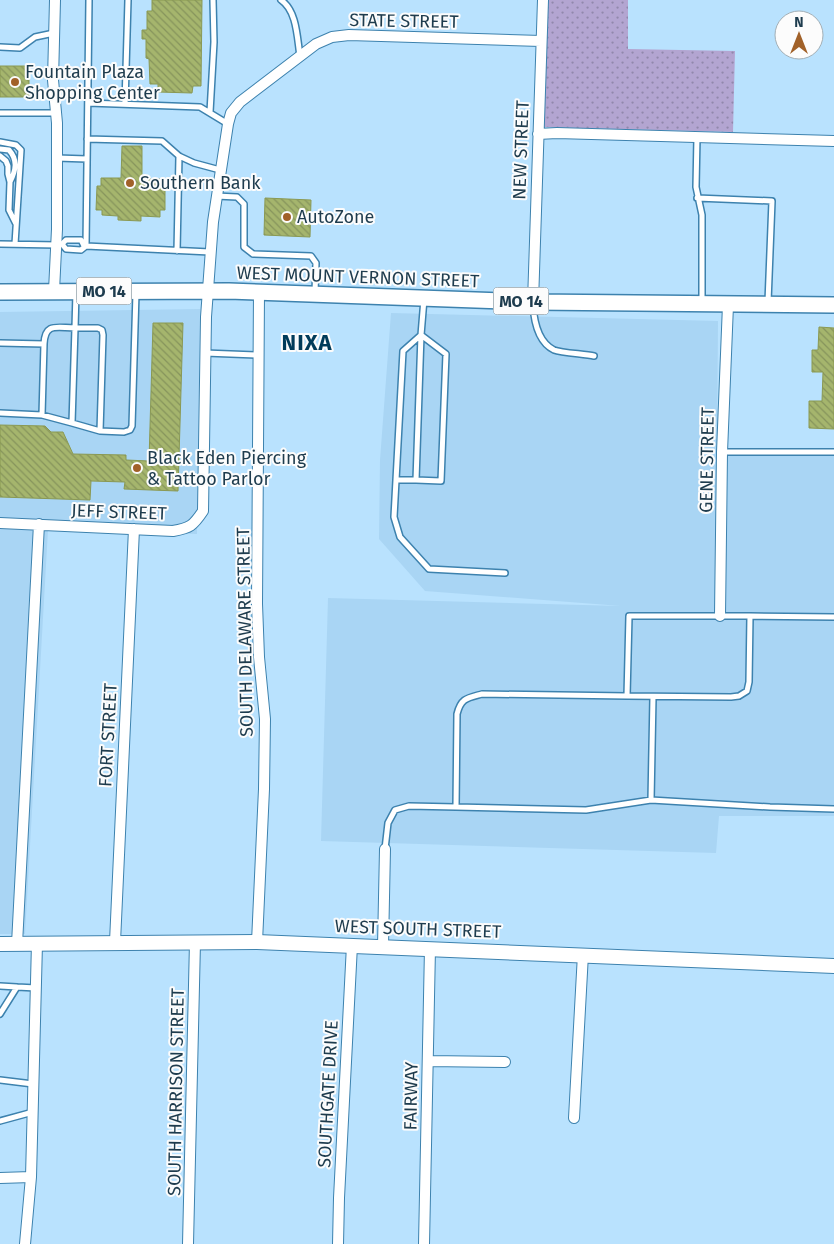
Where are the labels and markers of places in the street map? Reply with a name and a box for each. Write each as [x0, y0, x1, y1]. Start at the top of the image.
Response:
place label: Fountain Plaza Shopping Center [25, 61, 160, 104]
marker: Fountain Plaza Shopping Center [9, 76, 21, 88]
place label: Southern Bank [140, 172, 261, 194]
marker: Southern Bank [124, 177, 136, 189]
place label: AutoZone [297, 206, 374, 228]
marker: AutoZone [281, 211, 293, 223]
place label: Black Eden Piercing & Tattoo Parlor [147, 447, 307, 490]
marker: Black Eden Piercing & Tattoo Parlor [131, 462, 143, 474]

